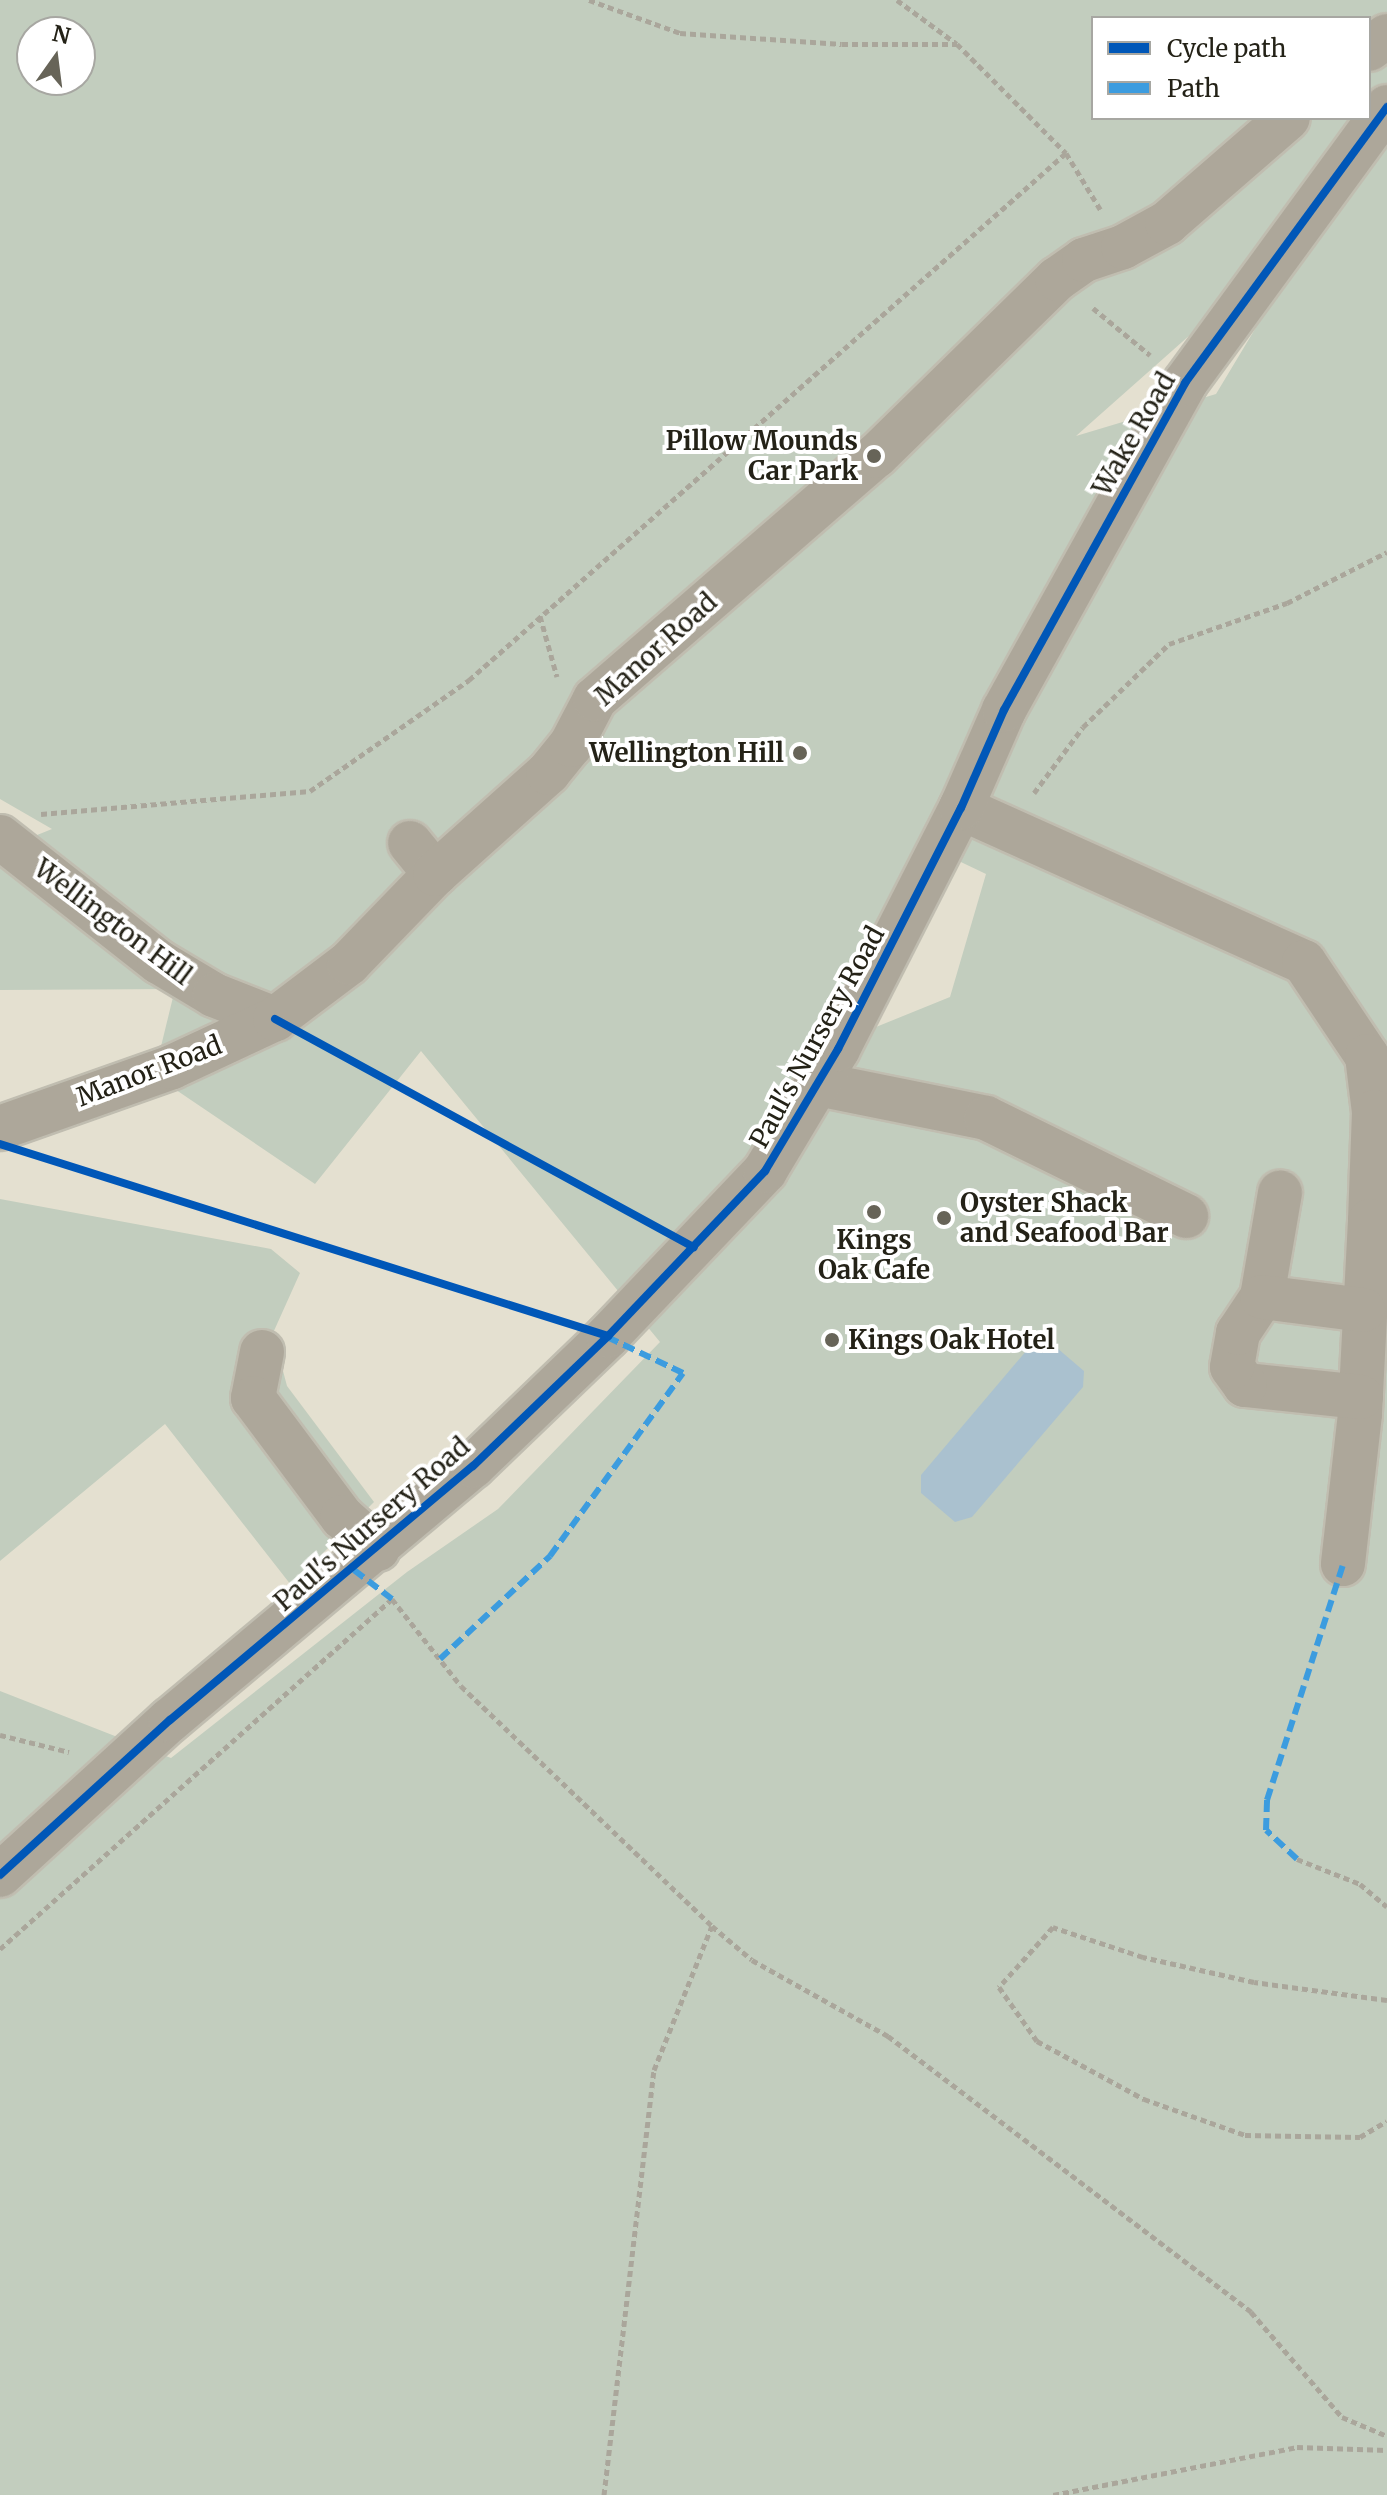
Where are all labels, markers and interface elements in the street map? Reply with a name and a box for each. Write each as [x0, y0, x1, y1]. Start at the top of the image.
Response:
north arrow [16, 16, 96, 96]
legend [1091, 16, 1371, 120]
text: N [49, 19, 73, 50]
text: Cycle path [1167, 33, 1286, 64]
text: Path [1167, 73, 1220, 104]
street label: Wake Road [1086, 367, 1182, 501]
place label: Pillow Mounds Car Park [666, 425, 858, 486]
marker: Pillow Mounds Car Park [865, 447, 883, 465]
street label: Manor Road [589, 586, 723, 712]
place label: Wellington Hill [589, 737, 784, 769]
marker: Wellington Hill [791, 744, 809, 762]
street label: Wellington Hill [28, 853, 198, 991]
street label: Paul's Nursery Road [743, 921, 891, 1153]
street label: Manor Road [72, 1029, 226, 1113]
place label: Oyster Shack and Seafood Bar [960, 1187, 1169, 1248]
marker: Kings Oak Cafe [865, 1203, 883, 1221]
marker: Oyster Shack and Seafood Bar [935, 1209, 953, 1227]
place label: Kings Oak Cafe [818, 1224, 930, 1286]
place label: Kings Oak Hotel [848, 1324, 1055, 1356]
marker: Kings Oak Hotel [823, 1331, 841, 1349]
street label: Paul's Nursery Road [268, 1431, 476, 1617]

